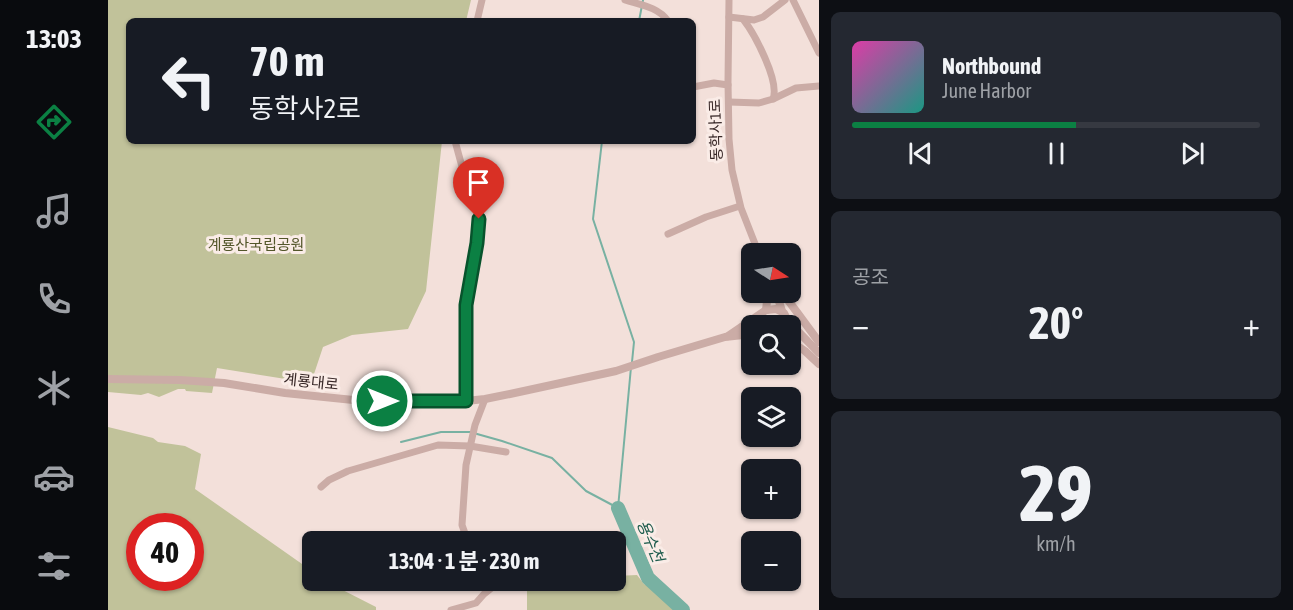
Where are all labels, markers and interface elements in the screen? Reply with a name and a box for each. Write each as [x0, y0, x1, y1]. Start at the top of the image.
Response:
text: 13:03 [26, 23, 82, 54]
text: 70 m [249, 37, 324, 85]
icon: left [150, 42, 228, 120]
text: Northbound [942, 53, 1041, 79]
text: June Harbor [942, 79, 1031, 102]
text: 동학사2로 [249, 93, 361, 124]
street label: 동학사1로 [706, 99, 725, 161]
icon: directions [33, 101, 75, 143]
icon: previous [904, 137, 937, 170]
icon: pause [1040, 137, 1073, 170]
icon: next [1176, 137, 1209, 170]
pin [453, 157, 504, 219]
icon: arrive [462, 166, 495, 199]
icon: music [33, 190, 75, 232]
park label: 계룡산국립공원 [208, 236, 304, 253]
north arrow [741, 243, 801, 303]
map controls [741, 243, 801, 591]
text: 공조 [852, 265, 889, 288]
icon: phone [33, 278, 75, 320]
text: 20° [1029, 297, 1083, 349]
text: − [852, 305, 869, 343]
text: + [1243, 305, 1260, 343]
button: search [741, 315, 801, 375]
icon: climate [33, 367, 75, 409]
position arrow [350, 369, 414, 433]
street label: 계룡대로 [283, 370, 339, 393]
button: layers [741, 387, 801, 447]
text: 29 [1019, 448, 1093, 538]
icon: car [33, 456, 75, 498]
button: + [741, 459, 801, 519]
speed limit sign: 40 [126, 513, 204, 591]
water label: 용수천 [634, 517, 669, 567]
button: − [741, 531, 801, 591]
text: km/h [1036, 532, 1076, 555]
icon: filters [33, 545, 75, 587]
text: 13:04 · 1 분 · 230 m [389, 548, 539, 574]

